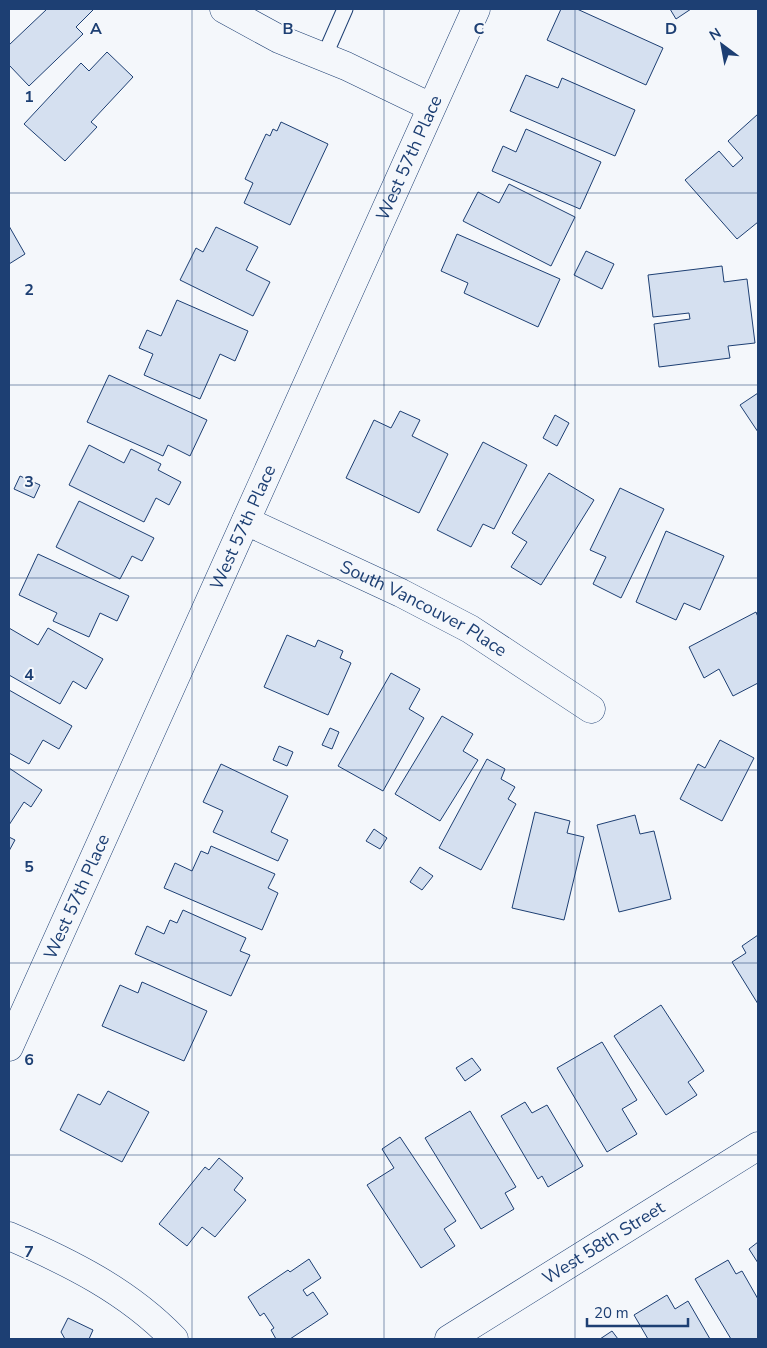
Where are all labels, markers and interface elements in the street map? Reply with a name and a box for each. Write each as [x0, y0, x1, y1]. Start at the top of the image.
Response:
text: A [90, 18, 102, 40]
text: B [282, 18, 294, 40]
text: C [474, 18, 485, 40]
text: D [665, 18, 677, 40]
north arrow [697, 20, 747, 70]
text: N [706, 24, 725, 45]
text: 1 [24, 86, 34, 108]
street label: West 57th Place [370, 91, 448, 224]
text: 2 [24, 279, 34, 301]
street label: West 57th Place [204, 461, 281, 594]
text: 3 [24, 471, 34, 493]
street label: South Vancouver Place [336, 554, 512, 662]
text: 4 [24, 664, 34, 686]
street label: West 57th Place [38, 830, 115, 963]
text: 5 [24, 856, 34, 878]
text: 6 [24, 1049, 34, 1071]
street label: West 58th Street [538, 1195, 670, 1290]
text: 7 [24, 1241, 34, 1263]
scale bar [587, 1296, 688, 1328]
text: 20 m [594, 1303, 629, 1323]

